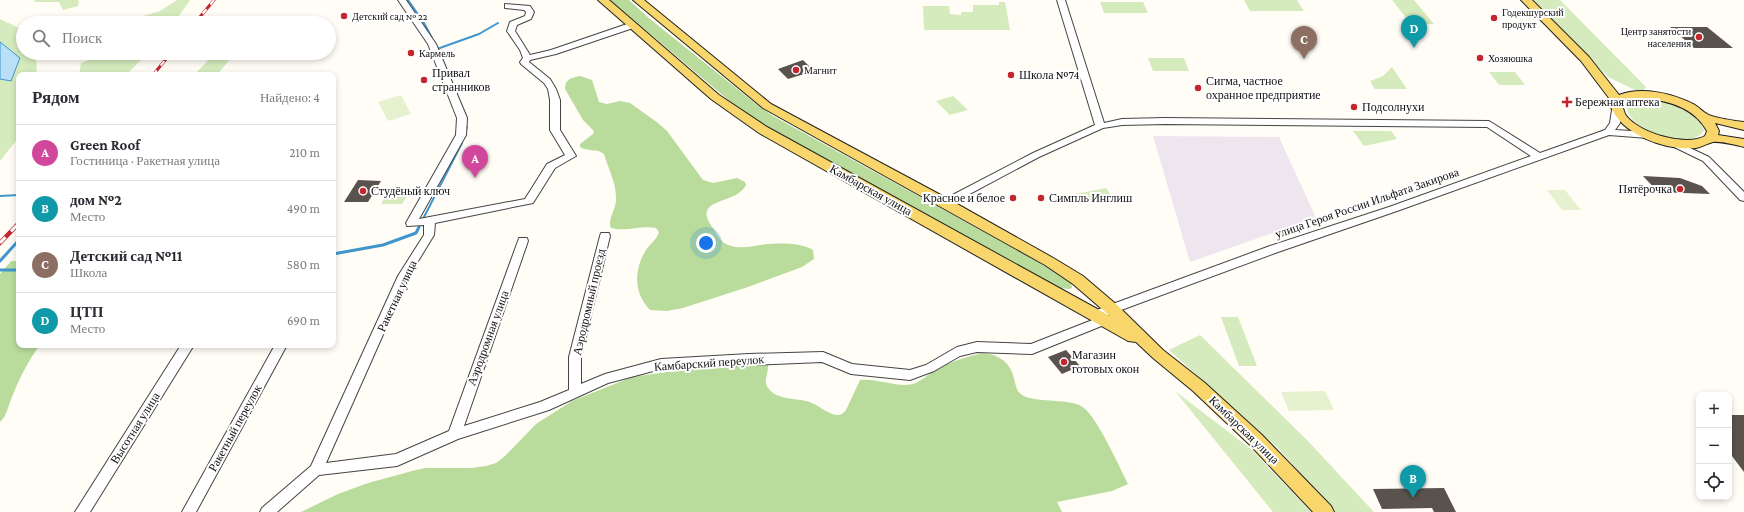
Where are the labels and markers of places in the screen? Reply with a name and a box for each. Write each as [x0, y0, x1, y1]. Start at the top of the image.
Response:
place label: Годекшурский продукт [1502, 7, 1564, 30]
marker: Детский сад № 22 [339, 11, 349, 21]
place label: Детский сад № 22 [352, 11, 428, 22]
marker: Годекшурский продукт [1489, 13, 1499, 23]
pin: D [1401, 15, 1427, 48]
pin: C [1291, 26, 1317, 59]
place label: Центр занятости населения [1621, 26, 1692, 49]
marker: Центр занятости населения [1694, 32, 1704, 42]
marker: Кармель [406, 48, 416, 58]
place label: Кармель [419, 48, 456, 59]
marker: Хозяюшка [1475, 53, 1485, 63]
place label: Хозяюшка [1488, 53, 1533, 64]
marker: Магнит [791, 65, 801, 75]
place label: Магнит [804, 65, 837, 76]
place label: Привал странников [432, 66, 491, 94]
place label: Школа №74 [1019, 68, 1080, 82]
marker: Школа №74 [1006, 70, 1016, 80]
place label: Сигма, частное охранное предприятие [1206, 74, 1321, 102]
marker: Привал странников [419, 75, 429, 85]
marker: Сигма, частное охранное предприятие [1193, 83, 1203, 93]
place label: Бережная аптека [1575, 95, 1660, 109]
marker: Бережная аптека [1562, 97, 1572, 107]
place label: Подсолнухи [1362, 100, 1425, 114]
marker: Подсолнухи [1349, 102, 1359, 112]
pin: A [462, 145, 488, 178]
place label: Пятёрочка [1619, 182, 1673, 196]
place label: Студёный ключ [371, 184, 450, 198]
marker: Пятёрочка [1675, 184, 1685, 194]
marker: Студёный ключ [358, 186, 368, 196]
place label: Красное и белое [923, 191, 1005, 205]
place label: Симпль Инглиш [1049, 191, 1133, 205]
marker: Красное и белое [1008, 193, 1018, 203]
marker: Симпль Инглиш [1036, 193, 1046, 203]
place label: Магазин готовых окон [1072, 348, 1140, 376]
marker: Магазин готовых окон [1059, 357, 1069, 367]
pin: B [1400, 465, 1426, 498]

